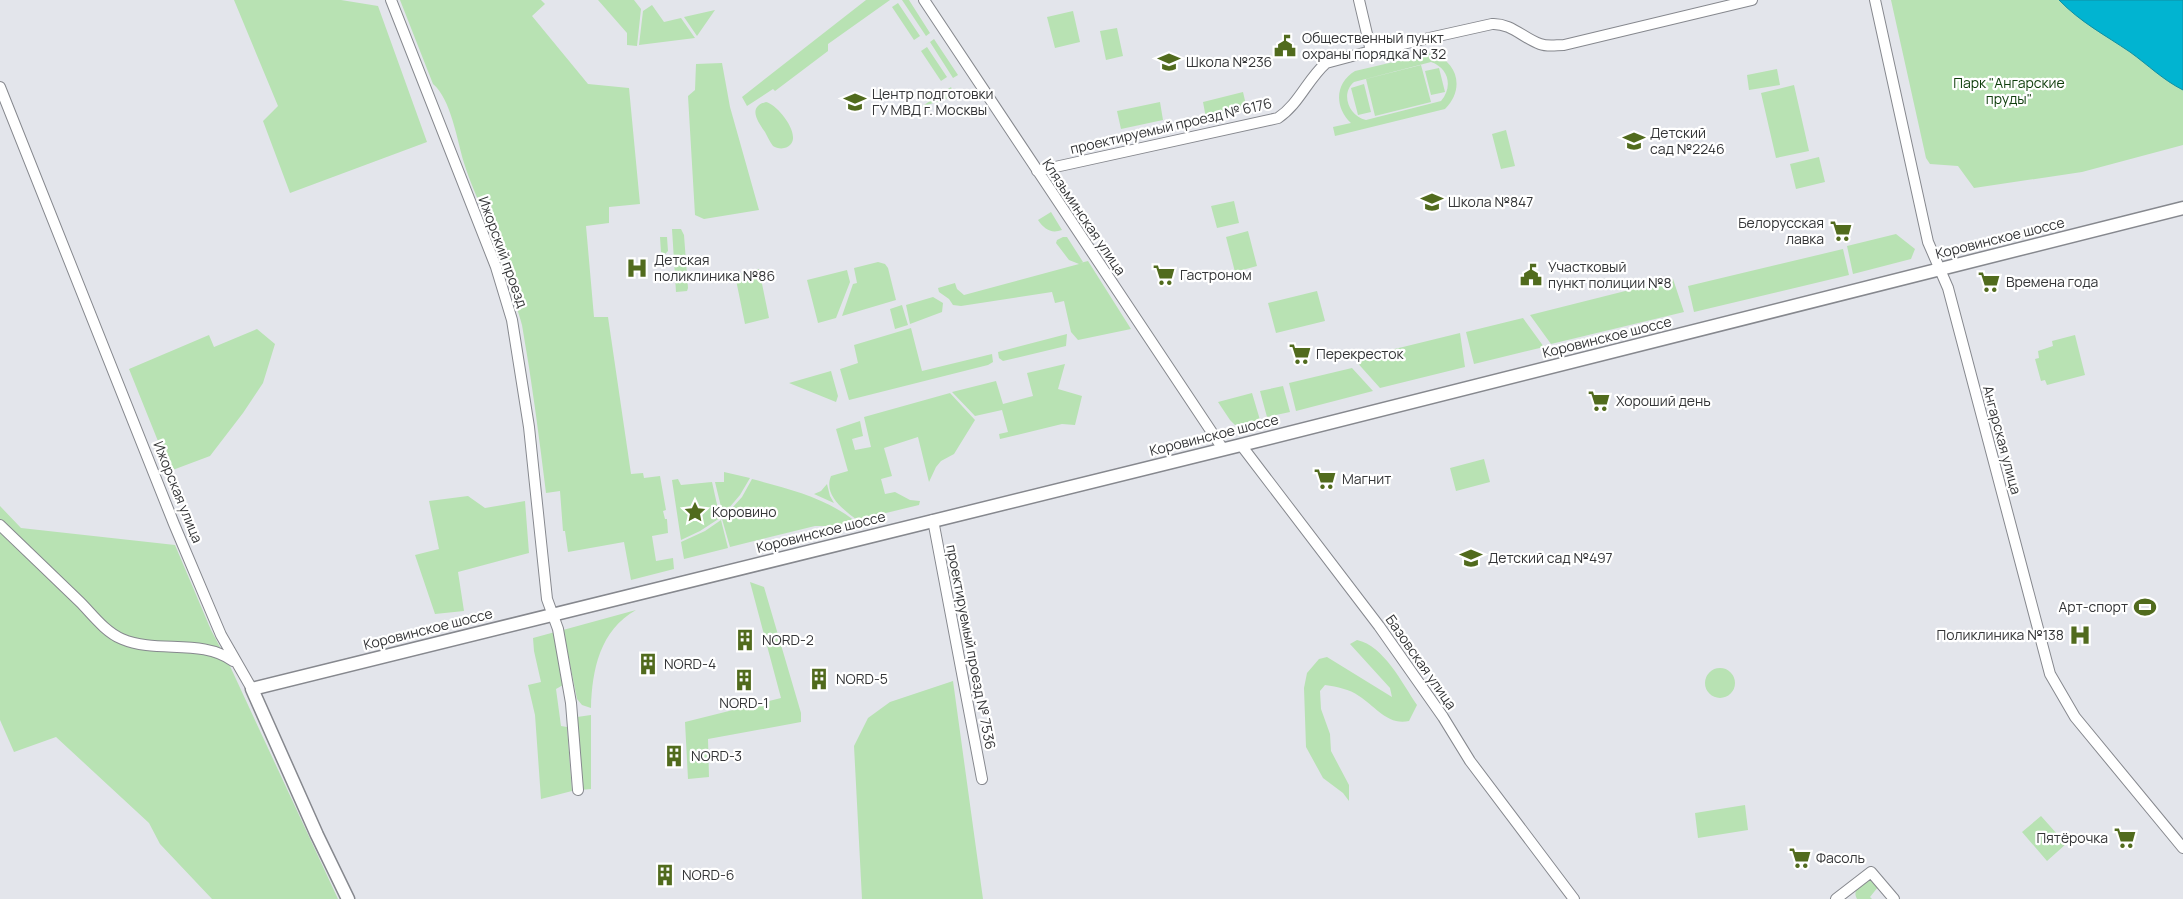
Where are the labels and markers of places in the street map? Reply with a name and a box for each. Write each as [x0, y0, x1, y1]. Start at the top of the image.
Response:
place label: Общественный пункт охраны порядка № 32 [1302, 28, 1446, 63]
public building icon: Общественный пункт охраны порядка № 32 [1272, 33, 1298, 59]
school or university icon: Школа №236 [1156, 49, 1182, 75]
place label: Школа №236 [1186, 52, 1272, 71]
place label: Центр подготовки ГУ МВД г. Москвы [872, 84, 993, 119]
school or university icon: Центр подготовки ГУ МВД г. Москвы [842, 89, 868, 115]
place label: Детский сад №2246 [1650, 123, 1725, 158]
school or university icon: Детский сад №2246 [1621, 128, 1647, 154]
school or university icon: Школа №847 [1419, 189, 1445, 215]
place label: Школа №847 [1448, 192, 1533, 211]
place label: Белорусская лавка [1738, 213, 1824, 248]
supermarket icon: Белорусская лавка [1828, 218, 1854, 244]
place label: Детская поликлиника №86 [654, 250, 775, 285]
hospital icon: Детская поликлиника №86 [624, 255, 650, 281]
place label: Участковый пункт полиции №8 [1548, 257, 1672, 292]
supermarket icon: Гастроном [1151, 262, 1177, 288]
public building icon: Участковый пункт полиции №8 [1518, 262, 1544, 288]
place label: Гастроном [1180, 265, 1252, 284]
supermarket icon: Времена года [1976, 269, 2002, 295]
place label: Времена года [2006, 272, 2098, 291]
supermarket icon: Перекресток [1287, 341, 1313, 367]
place label: Перекресток [1316, 344, 1405, 363]
supermarket icon: Хороший день [1586, 388, 1612, 414]
place label: Хороший день [1616, 391, 1711, 410]
supermarket icon: Магнит [1312, 466, 1338, 492]
place label: Магнит [1342, 469, 1391, 488]
place icon: Коровино [682, 499, 708, 525]
place label: Коровино [712, 502, 777, 521]
school or university icon: Детский сад №497 [1458, 545, 1484, 571]
place label: Детский сад №497 [1488, 548, 1613, 567]
sports icon: Арт-спорт [2132, 594, 2158, 620]
place label: Арт-спорт [2058, 597, 2128, 616]
hospital icon: Поликлиника №138 [2067, 622, 2093, 648]
place label: Поликлиника №138 [1937, 625, 2064, 644]
building icon: NORD-2 [732, 627, 758, 653]
place label: NORD-2 [762, 630, 814, 649]
building icon: NORD-4 [635, 651, 661, 677]
place label: NORD-4 [664, 654, 716, 673]
building icon: NORD-5 [806, 666, 832, 692]
building icon: NORD-1 [731, 667, 757, 693]
place label: NORD-5 [836, 669, 888, 688]
place label: NORD-1 [719, 693, 769, 712]
building icon: NORD-3 [661, 743, 687, 769]
place label: NORD-3 [691, 746, 742, 765]
supermarket icon: Пятёрочка [2112, 825, 2138, 851]
place label: Пятёрочка [2036, 828, 2108, 847]
supermarket icon: Фасоль [1787, 845, 1813, 871]
place label: Фасоль [1816, 848, 1865, 867]
building icon: NORD-6 [652, 862, 678, 888]
place label: NORD-6 [682, 865, 735, 884]

